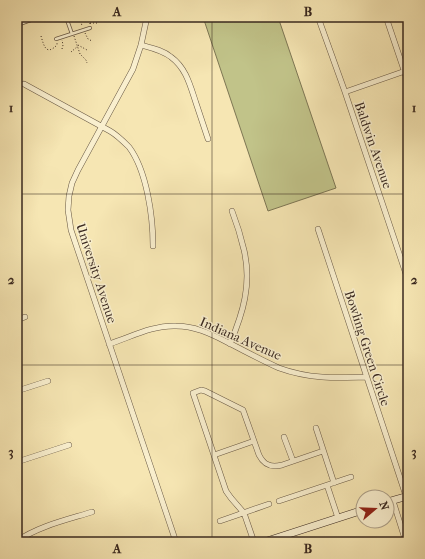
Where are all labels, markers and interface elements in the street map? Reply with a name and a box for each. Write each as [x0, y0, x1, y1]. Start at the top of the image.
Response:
text: A [112, 4, 122, 19]
text: B [304, 4, 313, 19]
text: 1 [9, 100, 14, 115]
street label: Baldwin Avenue [352, 100, 396, 191]
text: 1 [412, 100, 417, 115]
street label: University Avenue [73, 221, 120, 326]
text: 2 [8, 272, 15, 287]
text: 2 [411, 272, 418, 287]
street label: Bowling Green Circle [342, 289, 393, 408]
street label: Indiana Avenue [198, 314, 284, 363]
text: 3 [8, 444, 14, 460]
text: 3 [411, 444, 417, 460]
north arrow [355, 489, 395, 529]
text: N [376, 500, 392, 513]
text: A [112, 541, 122, 556]
text: B [304, 541, 313, 556]

